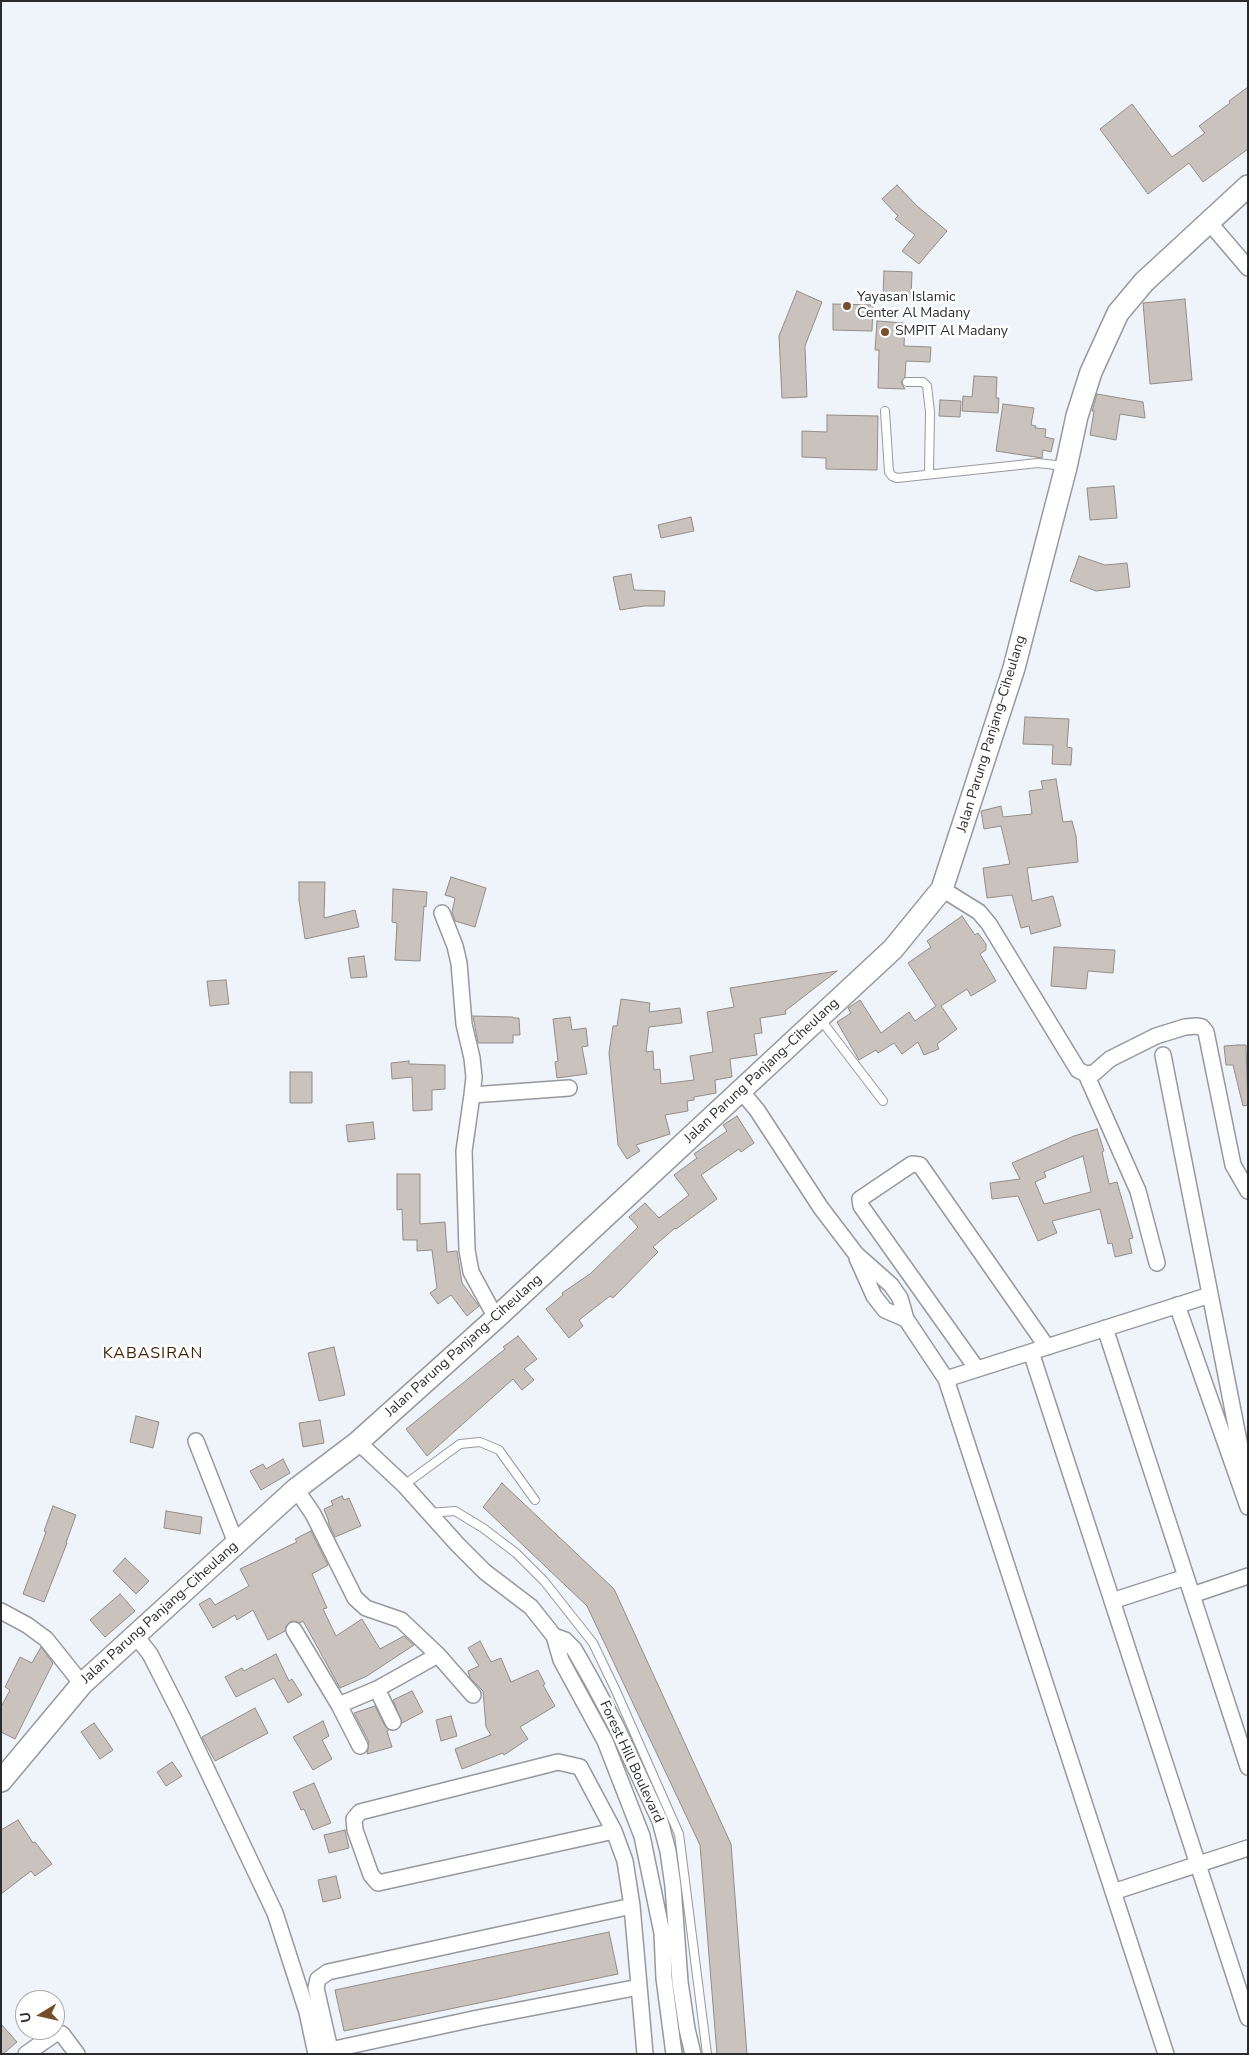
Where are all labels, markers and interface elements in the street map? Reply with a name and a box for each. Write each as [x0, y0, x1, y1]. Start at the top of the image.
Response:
place label: Yayasan Islamic Center Al Madany [857, 290, 970, 322]
marker: Yayasan Islamic Center Al Madany [841, 300, 853, 312]
place label: SMPIT Al Madany [895, 324, 1008, 340]
marker: SMPIT Al Madany [879, 326, 891, 338]
street label: Jalan Parung Panjang–Ciheulang [954, 633, 1030, 835]
street label: Jalan Parung Panjang–Ciheulang [681, 995, 843, 1147]
street label: Jalan Parung Panjang–Ciheulang [382, 1271, 546, 1421]
district label: KABASIRAN [102, 1344, 204, 1364]
street label: Jalan Parung Panjang–Ciheulang [78, 1538, 242, 1688]
street label: Forest Hill Boulevard [595, 1698, 667, 1826]
north arrow [15, 1990, 65, 2040]
text: U [15, 2011, 36, 2024]

